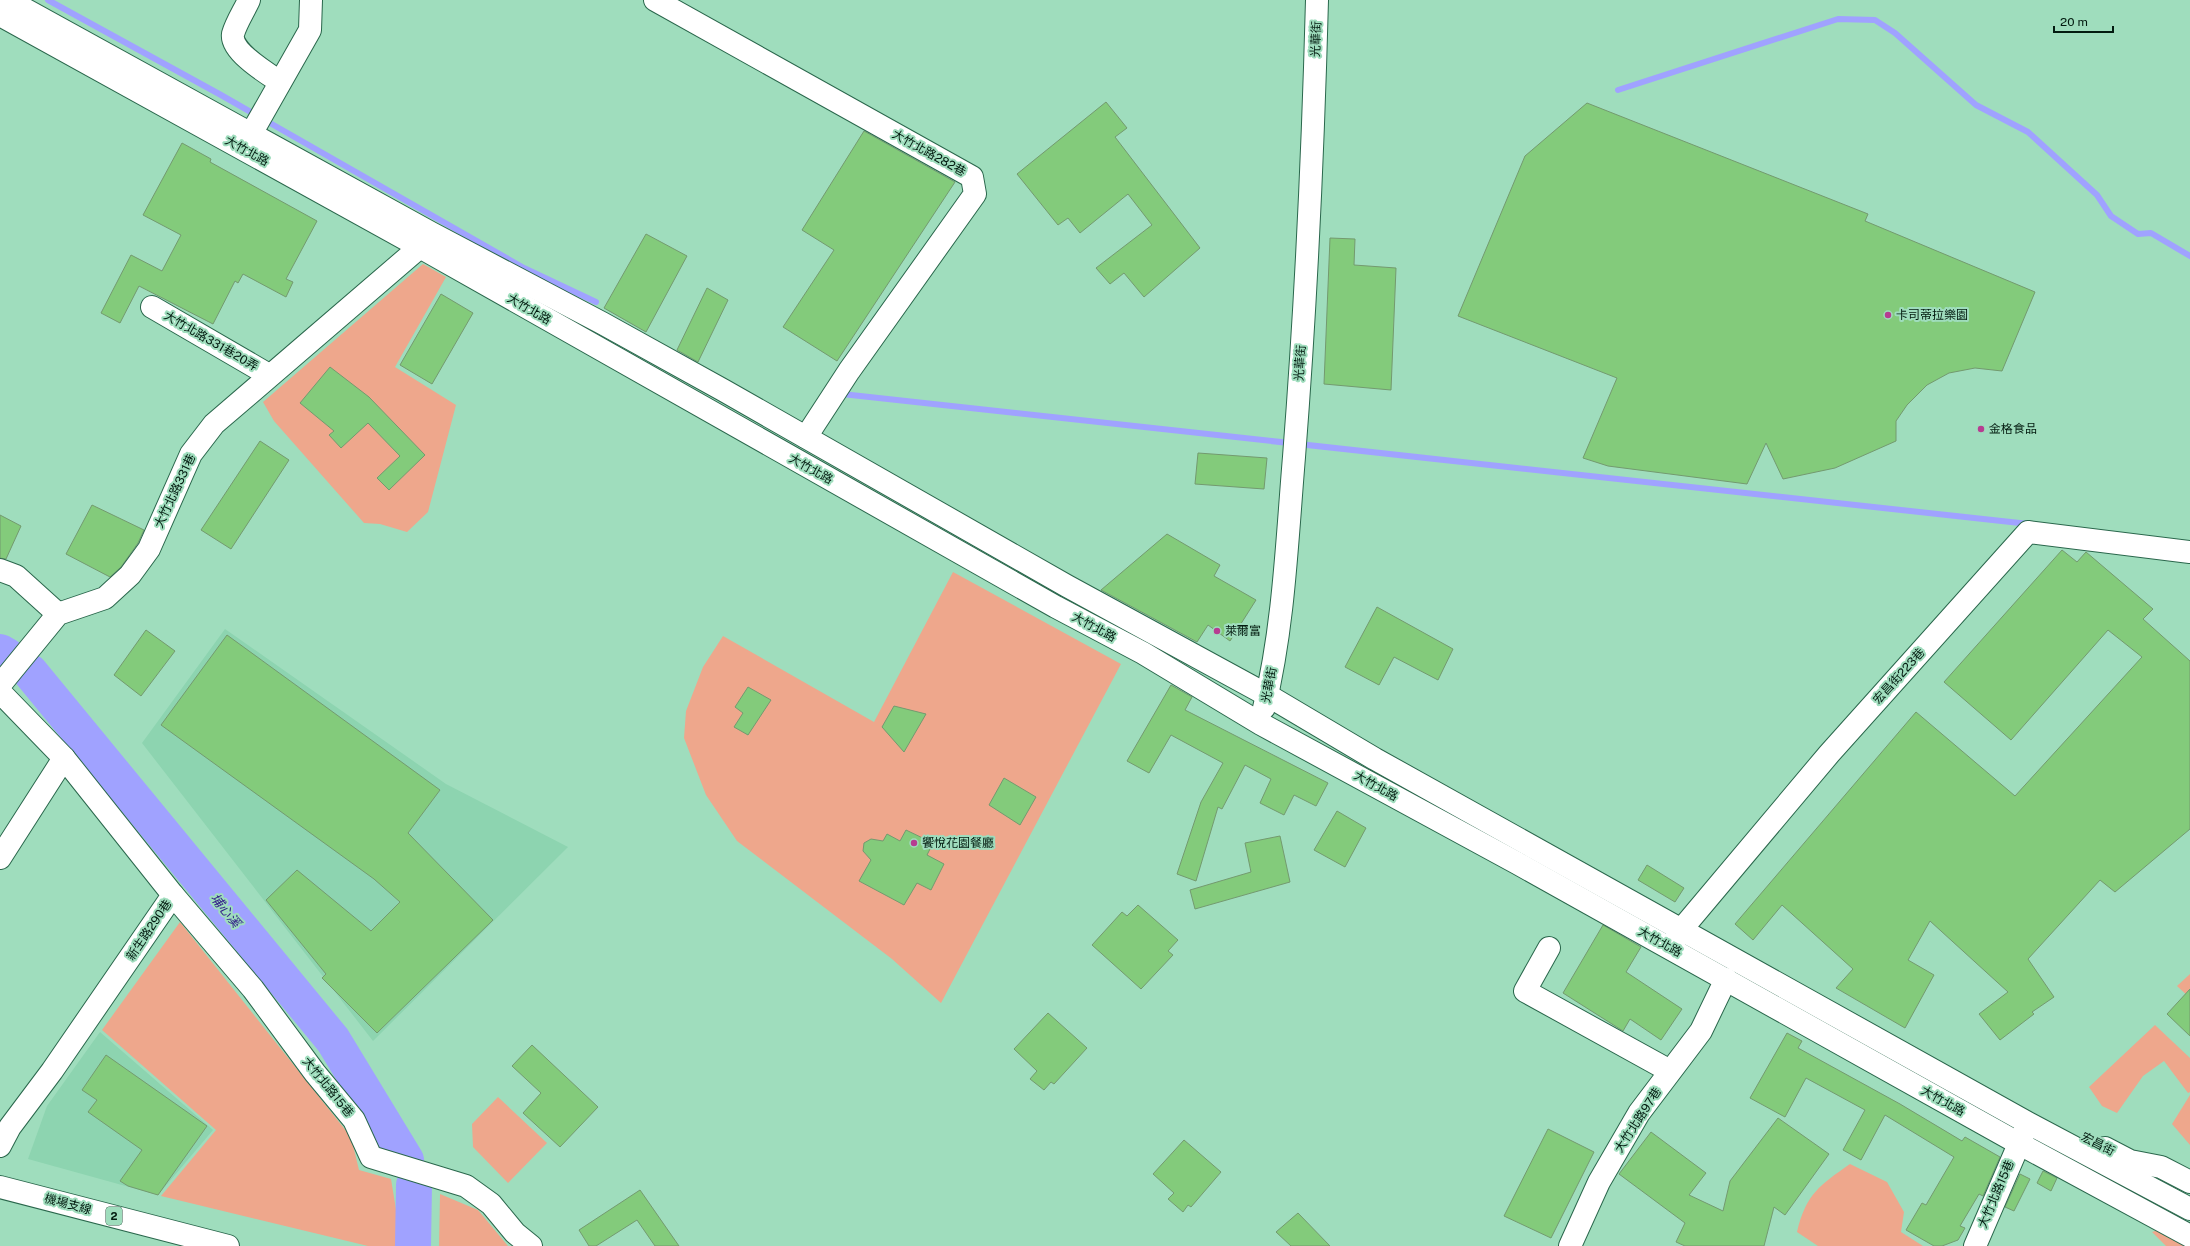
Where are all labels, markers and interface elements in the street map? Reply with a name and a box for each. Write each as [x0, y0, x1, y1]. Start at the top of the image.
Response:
scale bar [2054, 8, 2113, 34]
text: 20 m [2060, 15, 2088, 29]
street label: 光華街 [1308, 21, 1324, 57]
street label: 大竹北路282巷 [890, 127, 968, 179]
street label: 大竹北路 [223, 133, 271, 169]
street label: 大竹北路 [505, 291, 553, 327]
street label: 大竹北路331巷20弄 [161, 308, 261, 374]
place label: 卡司蒂拉樂園 [1896, 308, 1968, 322]
marker: 卡司蒂拉樂園 [1883, 310, 1893, 320]
street label: 光華街 [1292, 345, 1308, 381]
place label: 金格食品 [1989, 422, 2037, 436]
marker: 金格食品 [1976, 424, 1986, 434]
street label: 大竹北路 [787, 451, 835, 487]
street label: 大竹北路331巷 [152, 452, 198, 530]
street label: 大竹北路 [1070, 610, 1118, 644]
place label: 萊爾富 [1225, 624, 1261, 638]
marker: 萊爾富 [1212, 626, 1222, 636]
street label: 宏昌街223巷 [1870, 645, 1928, 707]
street label: 光華街 [1259, 666, 1279, 704]
street label: 大竹北路 [1352, 768, 1400, 804]
place label: 饗悅花園餐廳 [922, 836, 994, 850]
marker: 饗悅花園餐廳 [909, 838, 919, 848]
water label: 埔心溪 [208, 890, 245, 932]
street label: 新生路290巷 [124, 897, 174, 963]
street label: 大竹北路 [1636, 924, 1684, 960]
street label: 大竹北路15巷 [300, 1054, 356, 1120]
street label: 大竹北路 [1919, 1083, 1967, 1119]
street label: 大竹北路97巷 [1612, 1085, 1664, 1155]
street label: 宏昌街 [2079, 1130, 2117, 1158]
street label: 大竹北路15巷 [1975, 1158, 2017, 1230]
street label: 機場支線 [43, 1191, 93, 1217]
road number: 2 [106, 1207, 122, 1225]

